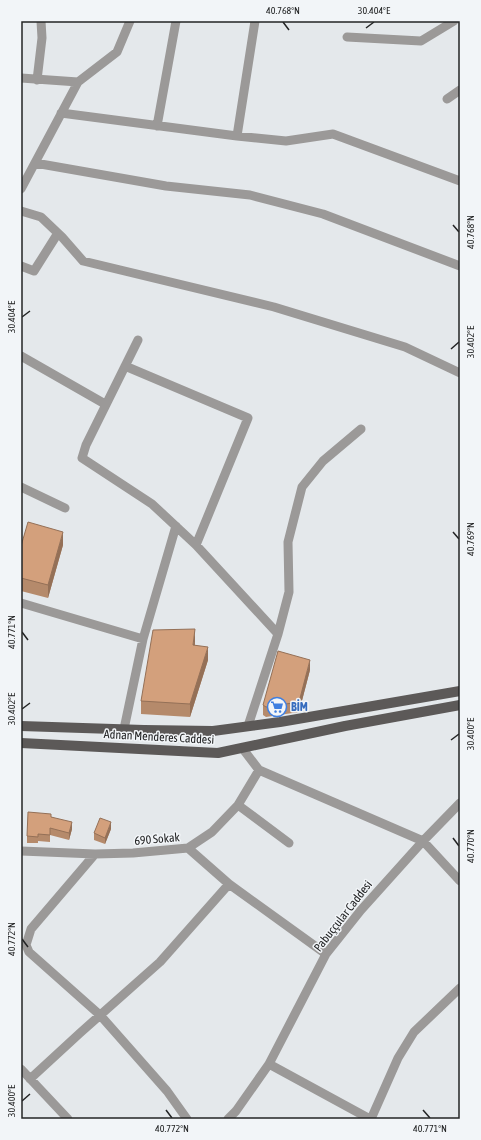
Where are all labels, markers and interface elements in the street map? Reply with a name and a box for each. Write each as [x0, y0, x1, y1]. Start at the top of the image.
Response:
text: 40.768°N [266, 5, 300, 16]
text: 30.404°E [358, 5, 391, 16]
text: 40.768°N [465, 215, 476, 249]
text: 30.404°E [6, 300, 17, 333]
text: 30.402°E [465, 325, 476, 358]
text: 40.769°N [465, 522, 476, 556]
text: 40.771°N [6, 615, 17, 649]
text: 30.402°E [6, 692, 17, 725]
supermarket icon: BİM [266, 696, 288, 718]
place label: BİM [291, 699, 308, 714]
text: 30.400°E [465, 717, 476, 750]
street label: Adnan Menderes Caddesi [103, 727, 215, 747]
text: 40.770°N [465, 829, 476, 863]
street label: 690 Sokak [134, 830, 181, 848]
street label: Pabuççular Caddesi [311, 878, 375, 954]
text: 40.772°N [6, 922, 17, 956]
text: 30.400°E [6, 1084, 17, 1117]
text: 40.772°N [155, 1123, 189, 1134]
text: 40.771°N [413, 1123, 447, 1134]

